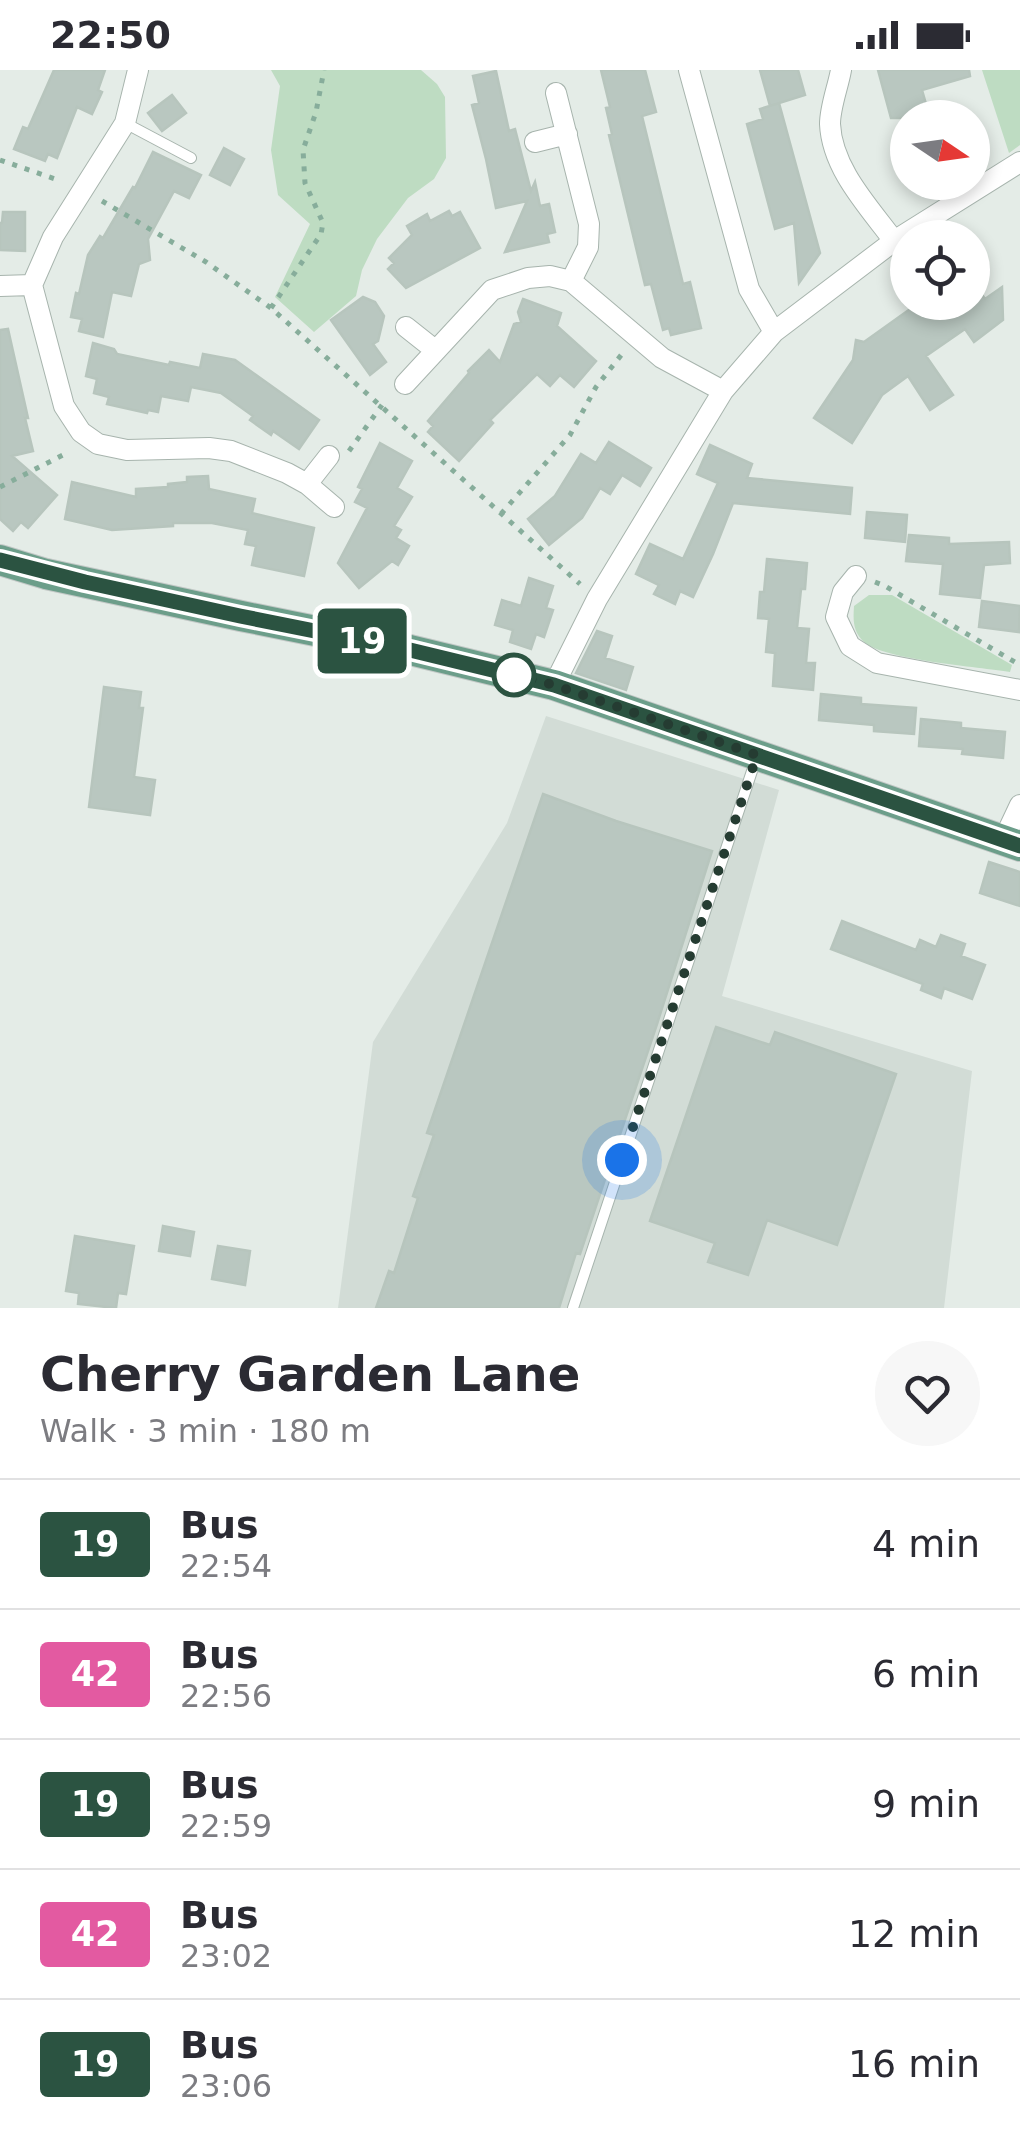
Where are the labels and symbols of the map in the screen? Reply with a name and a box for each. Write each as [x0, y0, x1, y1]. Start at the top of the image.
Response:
north arrow [890, 100, 990, 200]
line badge: 19 [317, 608, 407, 674]
unlabelled marker [493, 654, 535, 696]
your location [597, 1135, 647, 1185]

